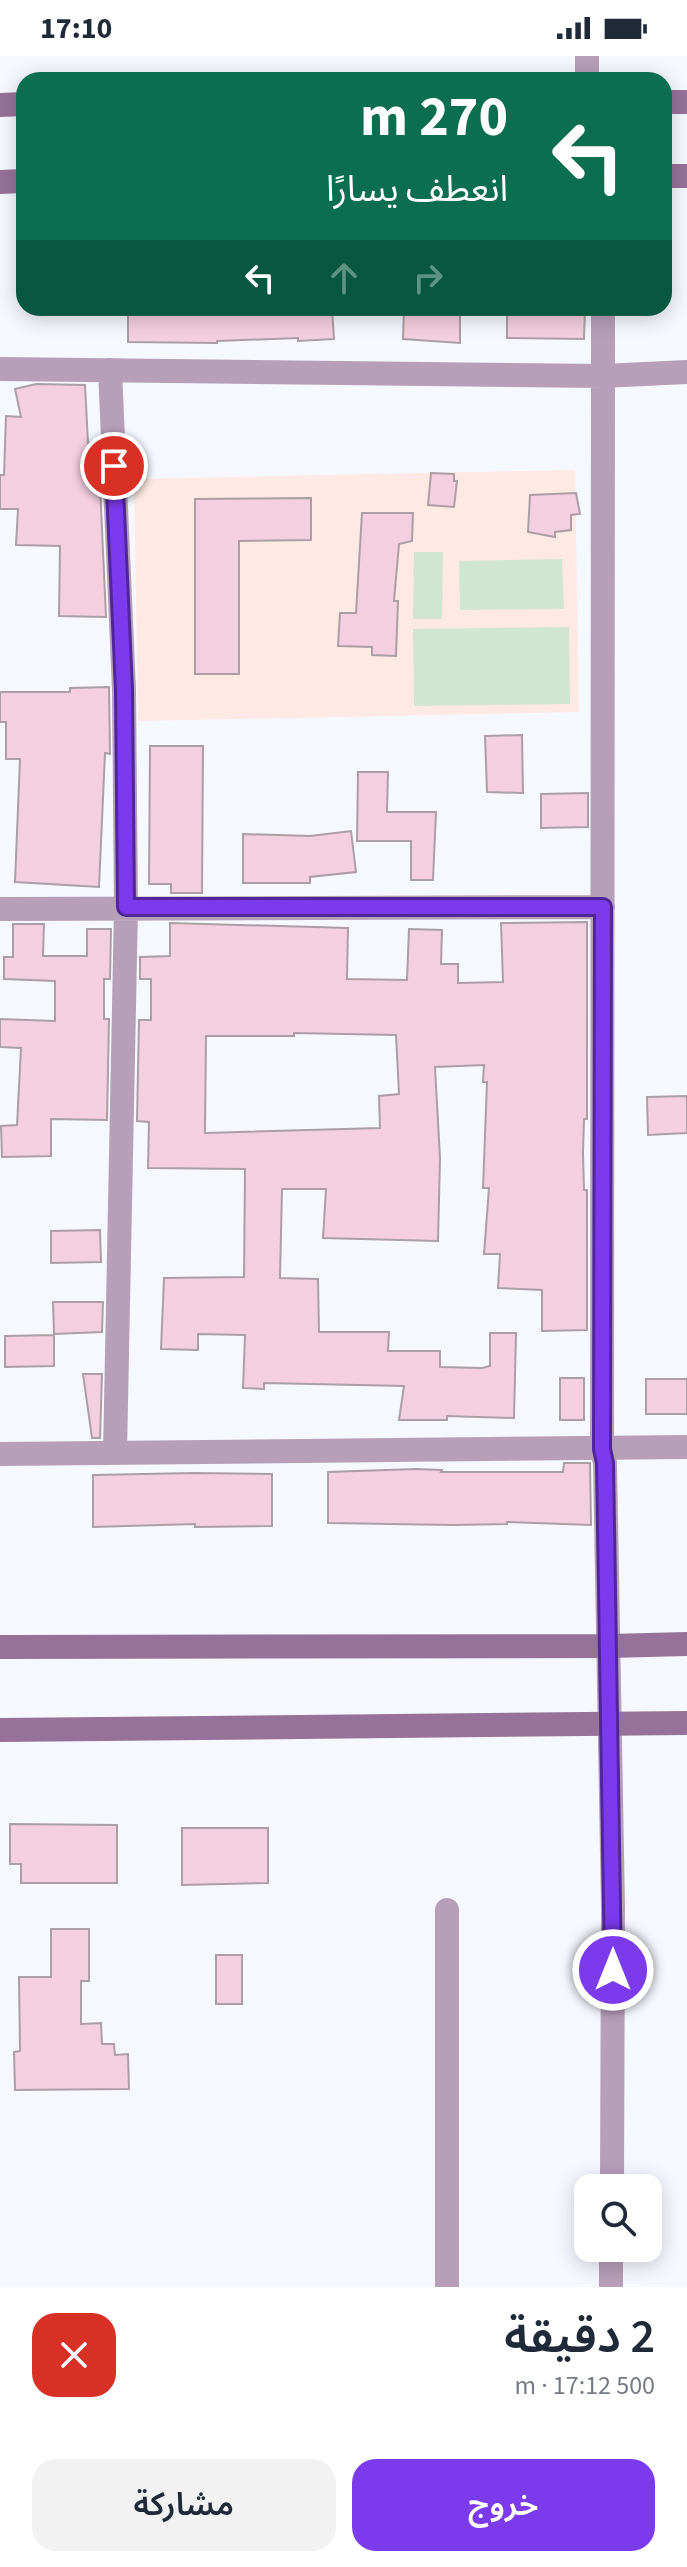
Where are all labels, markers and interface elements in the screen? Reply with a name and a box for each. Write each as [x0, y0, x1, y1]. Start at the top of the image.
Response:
text: 17:10 [40, 7, 112, 50]
text: 270 m [360, 78, 508, 157]
icon: left [536, 104, 640, 208]
text: انعطف يسارًا [326, 164, 508, 215]
icon: left [238, 256, 282, 300]
icon: ahead [322, 256, 366, 300]
icon: right [406, 256, 450, 300]
pin [80, 432, 148, 500]
icon: arrive [92, 444, 136, 488]
position arrow [571, 1928, 655, 2012]
map controls [574, 2174, 662, 2262]
button: search [574, 2174, 662, 2262]
text: 2 دقيقة [504, 2303, 655, 2371]
button: close [32, 2313, 116, 2397]
text: 500 m · 17:12 [514, 2367, 655, 2404]
button: مشاركة [32, 2459, 336, 2551]
button: خروج [352, 2459, 655, 2551]

